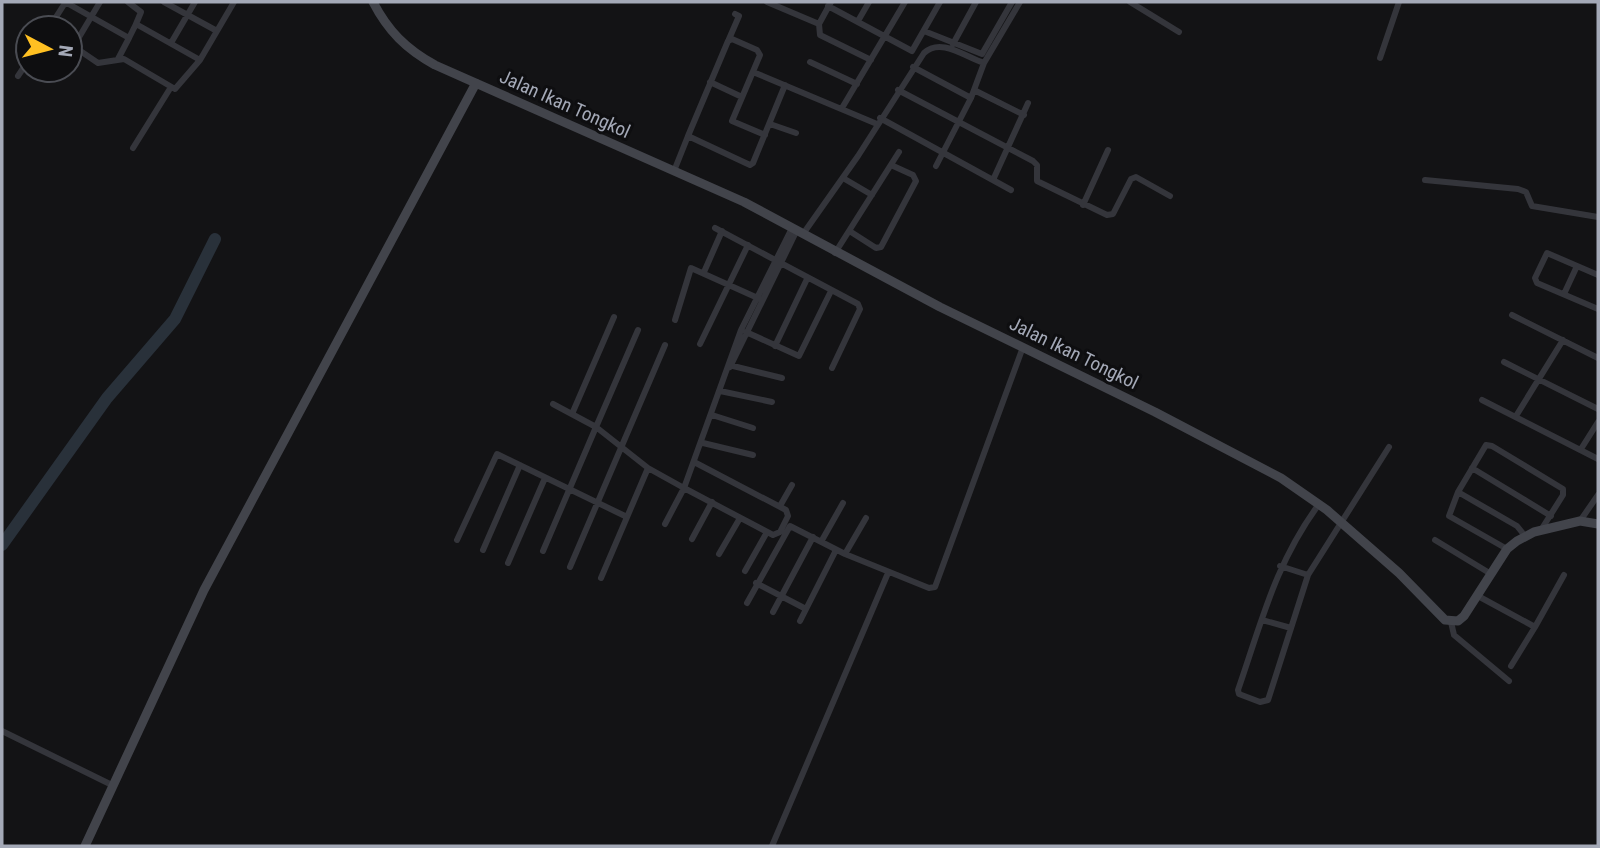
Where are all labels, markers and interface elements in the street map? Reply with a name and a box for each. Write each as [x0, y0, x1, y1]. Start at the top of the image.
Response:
north arrow [14, 14, 84, 84]
text: N [53, 44, 78, 58]
street label: Jalan Ikan Tongkol [496, 65, 634, 143]
street label: Jalan Ikan Tongkol [1006, 312, 1142, 394]

